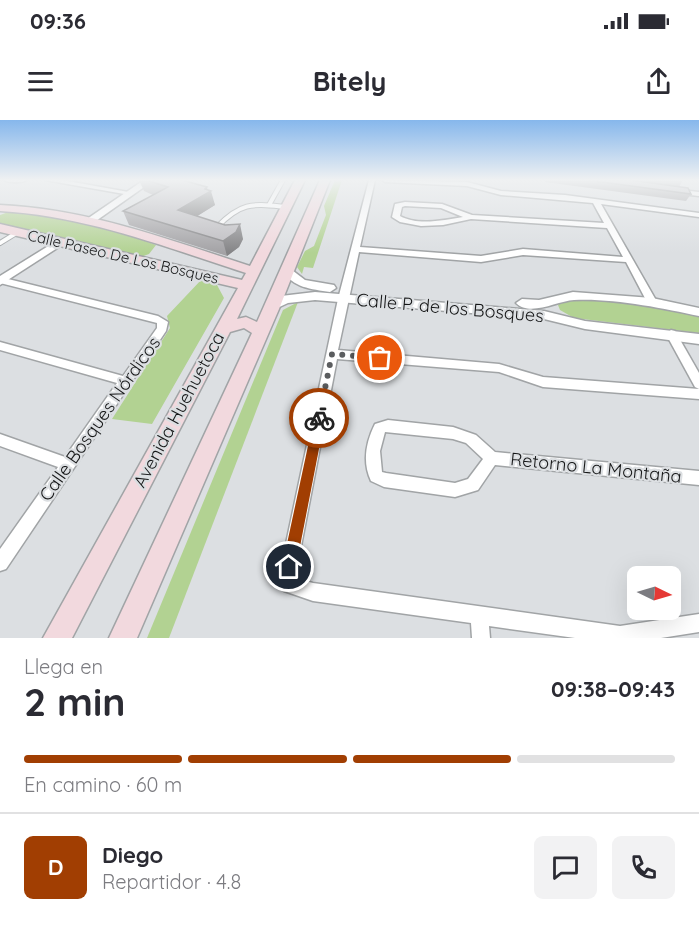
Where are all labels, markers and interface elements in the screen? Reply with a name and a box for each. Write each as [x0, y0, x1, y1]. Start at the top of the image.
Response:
text: 09:36 [30, 7, 86, 35]
text: Bitely [313, 64, 386, 98]
icon: menu [24, 65, 57, 98]
icon: share [642, 65, 675, 98]
street label: Calle Paseo De Los Bosques [26, 225, 220, 288]
street label: Calle P. de los Bosques [355, 288, 545, 327]
street label: Avenida Huehuetoca [128, 328, 229, 491]
street label: Calle Bosques Nórdicos [34, 332, 165, 505]
pin [354, 332, 405, 383]
icon: bag [363, 341, 396, 374]
courier [289, 388, 349, 448]
icon: bike [303, 402, 336, 435]
street label: Retorno La Montaña [509, 447, 683, 488]
pin [263, 541, 314, 592]
icon: home [272, 550, 305, 583]
north arrow [627, 566, 681, 620]
map controls [627, 566, 681, 620]
text: Llega en [24, 654, 103, 679]
text: 09:38–09:43 [551, 675, 675, 703]
text: 2 min [24, 677, 126, 726]
text: En camino · 60 m [24, 772, 182, 797]
button: chat [534, 836, 597, 899]
button: phone [612, 836, 675, 899]
text: Diego [102, 841, 163, 869]
text: D [48, 853, 63, 881]
text: Repartidor · 4.8 [102, 869, 241, 894]

